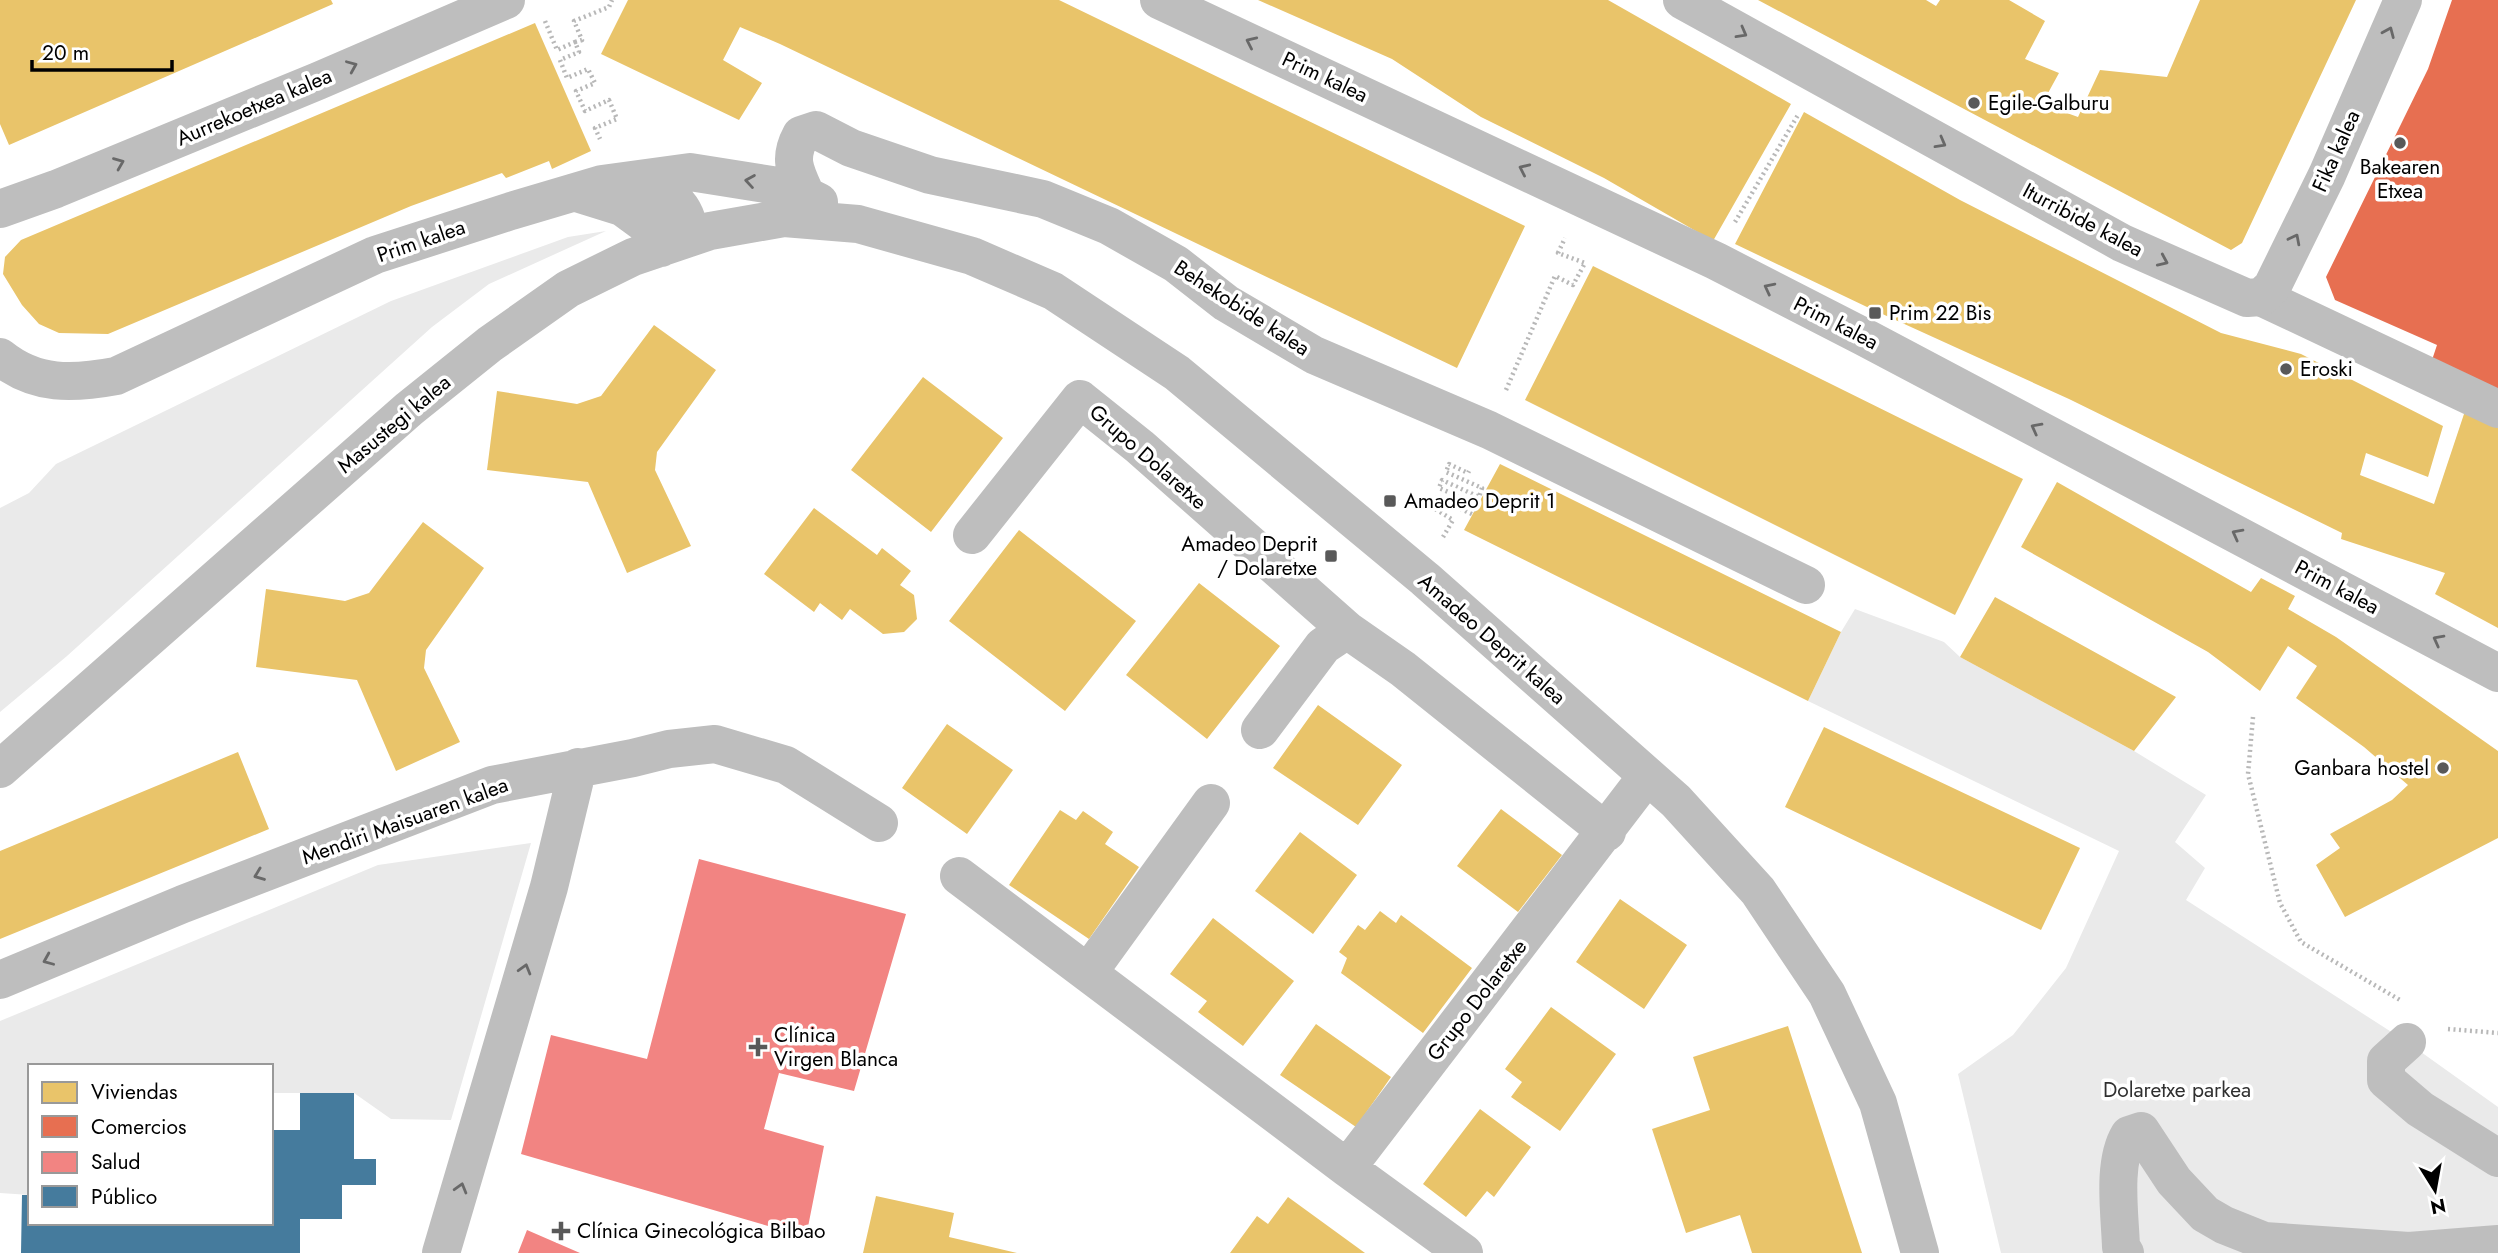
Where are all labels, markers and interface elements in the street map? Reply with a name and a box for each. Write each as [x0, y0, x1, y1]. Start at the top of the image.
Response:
one-way arrow [1735, 25, 1747, 38]
one-way arrow [2381, 27, 2395, 39]
scale bar [32, 28, 172, 72]
one-way arrow [1246, 37, 1258, 51]
text: 20 m [42, 38, 89, 68]
street label: Prim kalea [1277, 44, 1373, 110]
one-way arrow [345, 60, 357, 74]
street label: Aurrekoetxea kalea [172, 61, 336, 153]
place label: Egile-Galburu [1988, 88, 2109, 118]
marker: Egile-Galburu [1966, 95, 1982, 111]
street label: Fika kalea [2305, 105, 2367, 197]
one-way arrow [1934, 135, 1946, 148]
marker: Bakearen Etxea [2392, 135, 2408, 151]
place label: Bakearen Etxea [2360, 152, 2440, 206]
one-way arrow [113, 157, 125, 171]
one-way arrow [1519, 163, 1531, 177]
one-way arrow [744, 174, 756, 189]
street label: Iturribide kalea [2017, 176, 2149, 264]
street label: Prim kalea [373, 212, 469, 270]
one-way arrow [2286, 234, 2300, 246]
street label: Behekobide kalea [1168, 253, 1316, 363]
one-way arrow [2156, 253, 2169, 267]
one-way arrow [1764, 283, 1776, 297]
street label: Prim kalea [1788, 289, 1884, 357]
place label: Prim 22 Bis [1889, 298, 1991, 328]
marker: Prim 22 Bis [1867, 305, 1883, 321]
place label: Eroski [2300, 354, 2353, 384]
marker: Eroski [2278, 361, 2294, 377]
street label: Masustegi kalea [331, 368, 457, 480]
street label: Grupo Dolaretxe [1083, 397, 1213, 517]
one-way arrow [2031, 422, 2043, 436]
place label: Amadeo Deprit 1 [1404, 486, 1555, 516]
marker: Amadeo Deprit 1 [1382, 493, 1398, 509]
one-way arrow [2232, 528, 2244, 542]
place label: Amadeo Deprit / Dolaretxe [1181, 529, 1317, 583]
marker: Amadeo Deprit / Dolaretxe [1323, 548, 1339, 564]
street label: Prim kalea [2290, 552, 2384, 622]
street label: Amadeo Deprit kalea [1412, 566, 1572, 712]
one-way arrow [2433, 635, 2445, 648]
place label: Ganbara hostel [2294, 753, 2429, 783]
marker: Ganbara hostel [2435, 760, 2451, 776]
street label: Mendiri Maisuaren kalea [298, 770, 512, 872]
one-way arrow [254, 866, 266, 880]
street label: Grupo Dolaretxe [1420, 933, 1534, 1067]
one-way arrow [43, 952, 56, 966]
one-way arrow [516, 963, 531, 975]
place label: Clínica Virgen Blanca [774, 1020, 898, 1074]
marker: Clínica Virgen Blanca [748, 1037, 768, 1057]
legend [28, 1064, 273, 1225]
park label: Dolaretxe parkea [2103, 1075, 2251, 1105]
text: Viviendas [91, 1077, 177, 1107]
text: Comercios [91, 1112, 186, 1142]
text: Salud [91, 1147, 140, 1177]
north arrow [2400, 1155, 2470, 1225]
text: Público [91, 1182, 157, 1212]
one-way arrow [452, 1182, 467, 1194]
text: N [2428, 1192, 2448, 1221]
place label: Clínica Ginecológica Bilbao [577, 1216, 825, 1246]
marker: Clínica Ginecológica Bilbao [551, 1221, 571, 1241]

